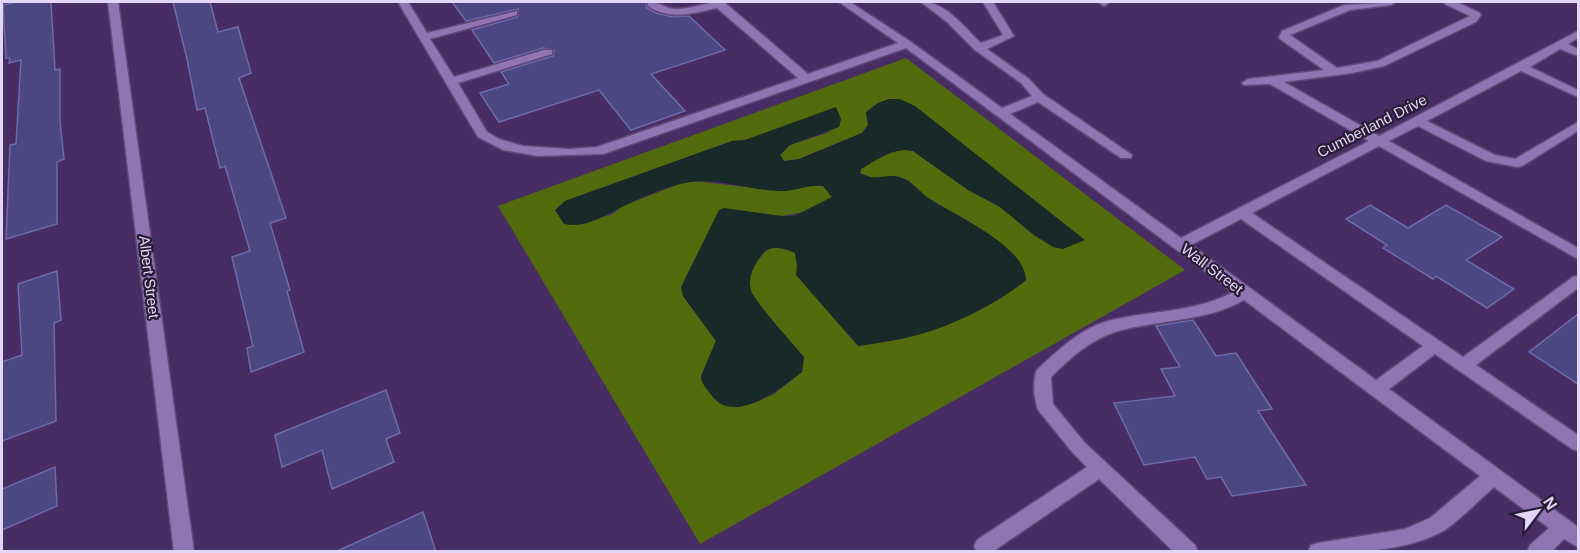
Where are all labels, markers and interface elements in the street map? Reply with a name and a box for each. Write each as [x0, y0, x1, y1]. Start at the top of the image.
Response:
street label: Cumberland Drive [1314, 91, 1429, 161]
street label: Albert Street [136, 235, 163, 320]
street label: Wall Street [1178, 240, 1247, 298]
north arrow [1508, 481, 1568, 541]
text: N [1540, 494, 1561, 513]

